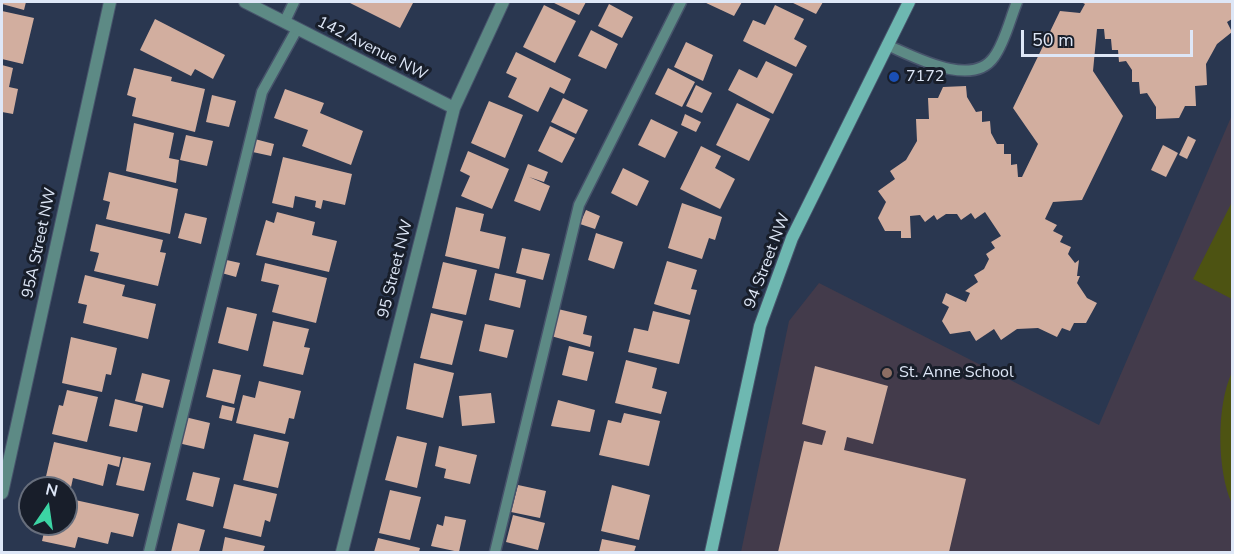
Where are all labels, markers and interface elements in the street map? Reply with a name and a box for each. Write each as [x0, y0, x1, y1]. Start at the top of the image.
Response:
street label: 142 Avenue NW [314, 13, 430, 85]
scale bar [1024, 18, 1196, 56]
text: 50 m [1032, 28, 1074, 52]
place label: 7172 [906, 67, 944, 87]
marker: 7172 [887, 70, 901, 84]
street label: 95A Street NW [19, 186, 61, 300]
street label: 94 Street NW [741, 211, 795, 311]
street label: 95 Street NW [375, 218, 417, 320]
place label: St. Anne School [899, 363, 1014, 383]
marker: St. Anne School [880, 366, 894, 380]
north arrow [18, 476, 78, 536]
text: N [43, 478, 60, 502]

